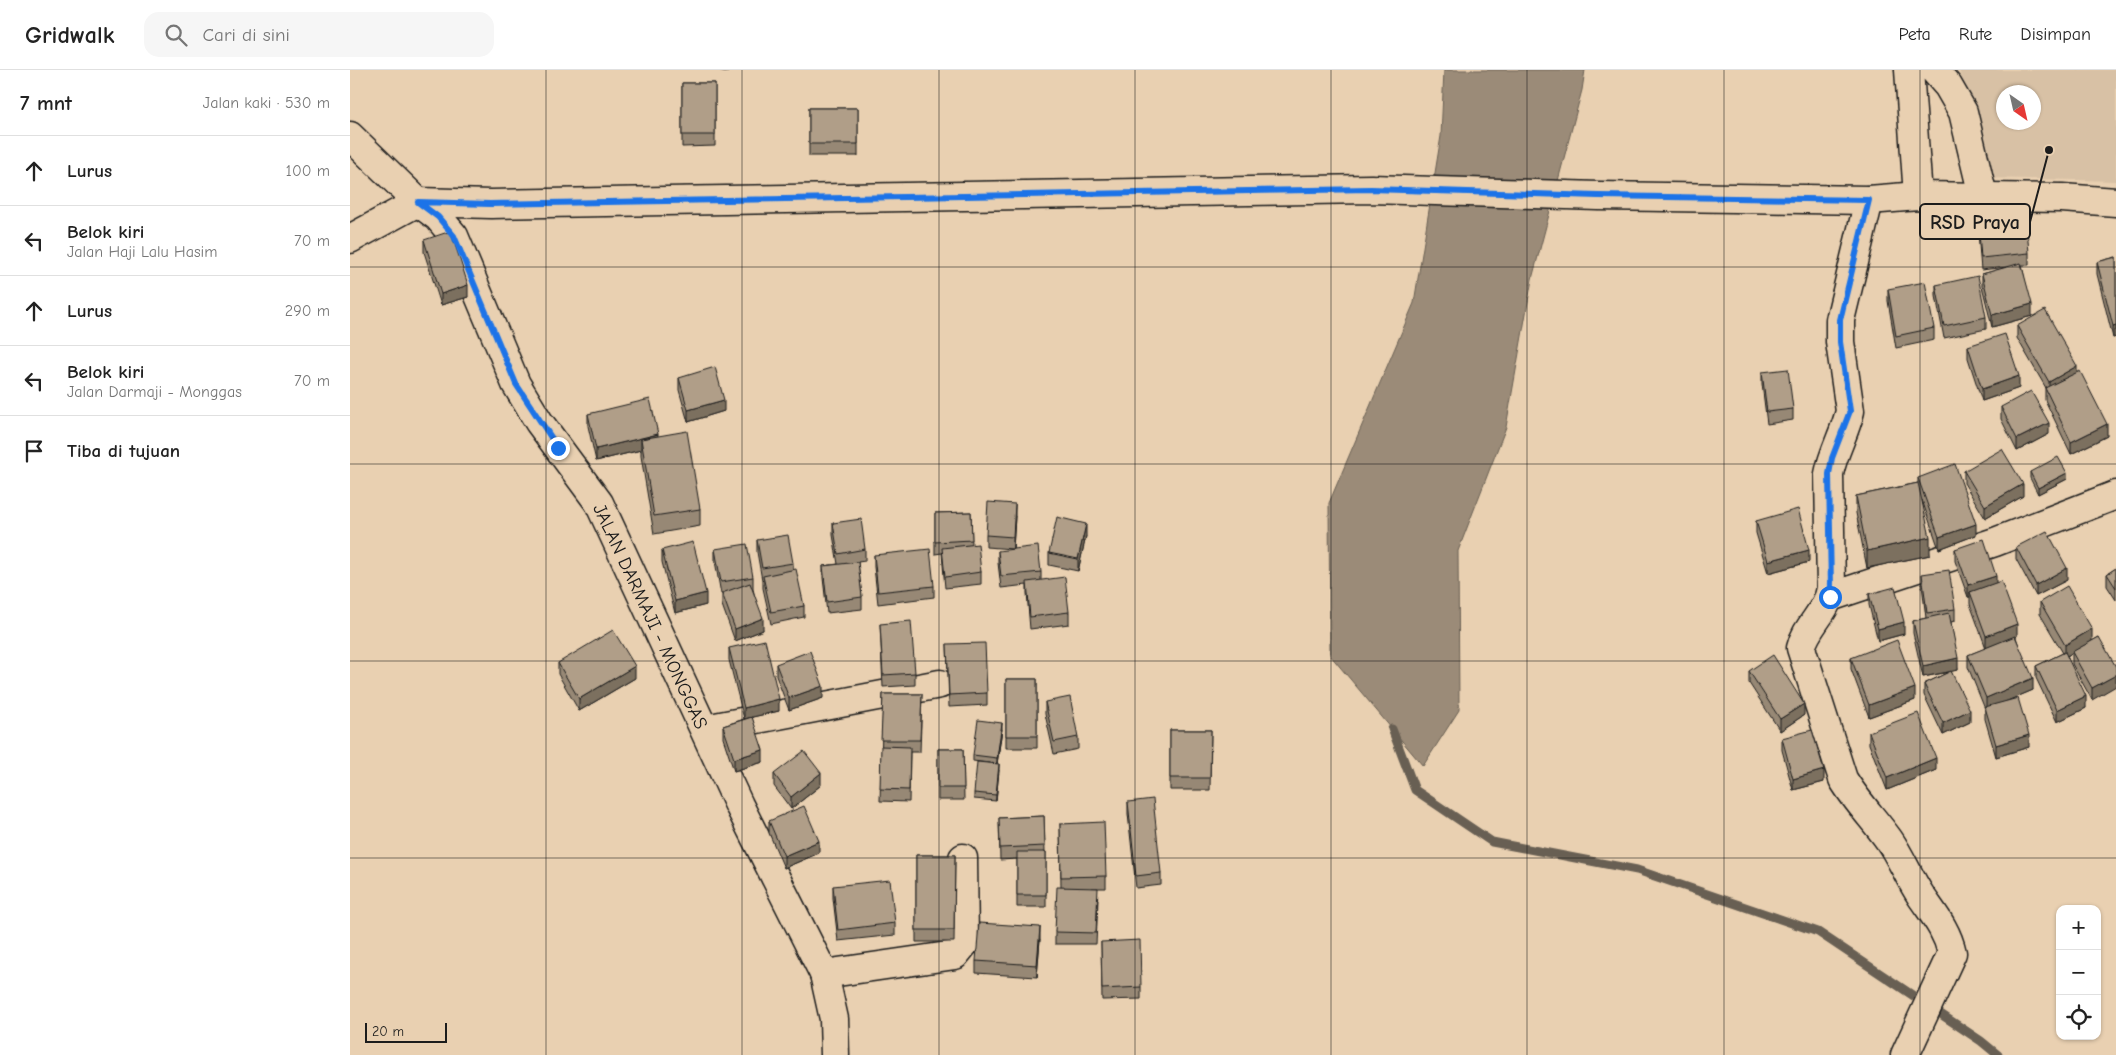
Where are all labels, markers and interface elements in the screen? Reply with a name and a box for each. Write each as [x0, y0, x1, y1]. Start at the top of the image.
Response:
search box [144, 12, 494, 57]
text: Gridwalk [25, 21, 114, 49]
icon: search [162, 21, 190, 49]
text: Cari di sini [202, 24, 290, 46]
text: Peta [1898, 24, 1931, 45]
text: Rute [1959, 24, 1992, 45]
text: Disimpan [2020, 24, 2091, 45]
north arrow [1996, 85, 2041, 130]
text: 7 mnt [20, 91, 72, 115]
text: Jalan kaki · 530 m [203, 94, 330, 112]
icon: ahead [20, 157, 48, 185]
text: Lurus [67, 160, 112, 182]
text: 100 m [286, 162, 330, 180]
callout: RSD Praya [1920, 204, 2030, 239]
text: RSD Praya [1930, 211, 2020, 234]
text: Belok kiri [67, 221, 144, 243]
icon: left [20, 227, 48, 255]
text: 70 m [294, 232, 330, 250]
text: Jalan Haji Lalu Hasim [67, 243, 217, 261]
icon: ahead [20, 297, 48, 325]
text: Lurus [67, 300, 112, 322]
text: 290 m [285, 302, 330, 320]
text: Belok kiri [67, 361, 144, 383]
icon: left [20, 367, 48, 395]
text: 70 m [294, 372, 330, 390]
text: Jalan Darmaji - Monggas [67, 383, 242, 401]
icon: arrive [20, 437, 48, 465]
route end [547, 437, 570, 460]
text: Tiba di tujuan [67, 440, 180, 462]
street label: JALAN DARMAJI - MONGGAS [588, 500, 712, 733]
route start [1819, 586, 1842, 609]
map controls [2056, 905, 2101, 1040]
button: + [2056, 905, 2101, 950]
button: − [2056, 950, 2101, 995]
button: locate [2056, 995, 2101, 1040]
scale bar [365, 1020, 448, 1043]
text: 20 m [372, 1023, 404, 1040]

